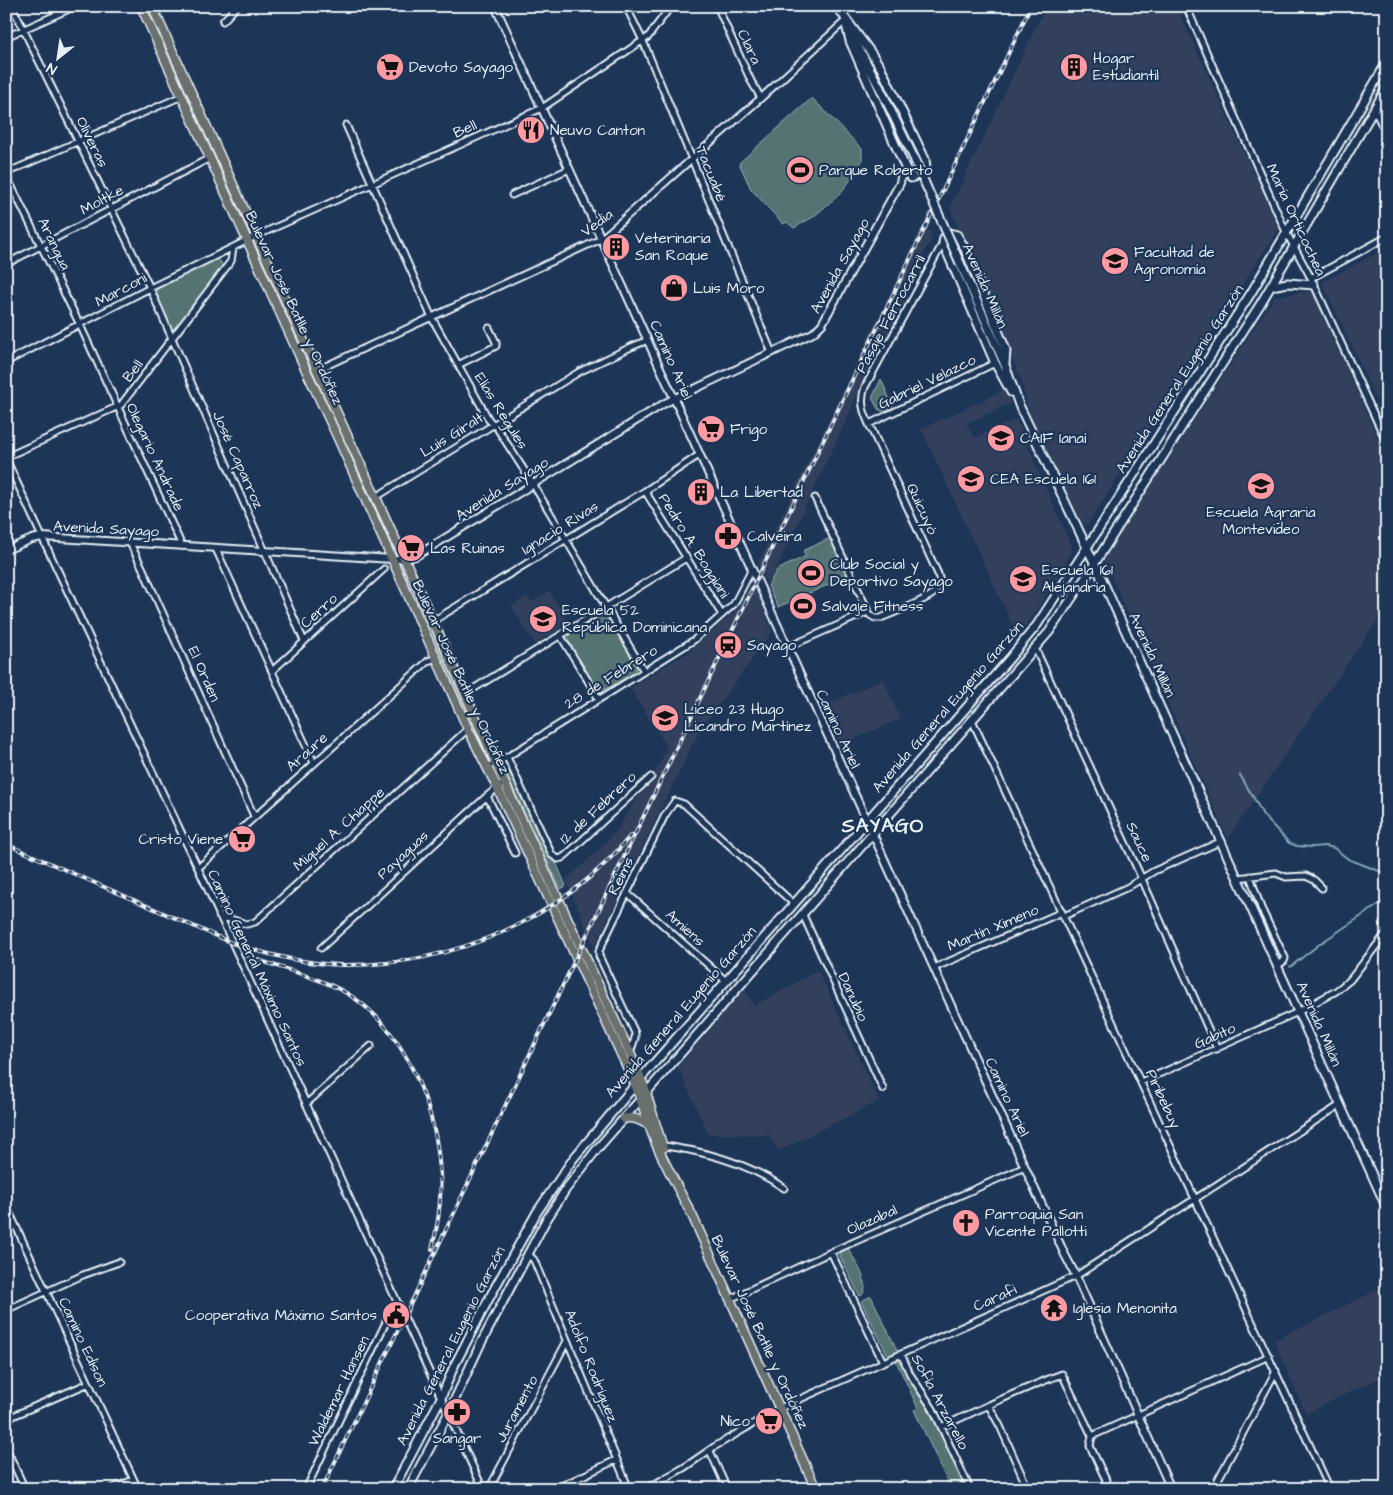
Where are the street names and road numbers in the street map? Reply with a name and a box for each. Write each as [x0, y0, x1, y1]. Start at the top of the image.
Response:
street label: Clara [732, 26, 766, 68]
street label: Oliveras [71, 113, 113, 171]
street label: Bell [450, 115, 480, 143]
street label: Tacuabé [690, 143, 732, 205]
street label: María Orticochea [1261, 161, 1331, 280]
street label: Moltke [76, 180, 128, 220]
street label: Vedia [577, 204, 618, 242]
street label: Bulevar José Batlle y Ordóñez [239, 208, 348, 409]
street label: Arangua [31, 214, 76, 275]
street label: Avenida Sayago [805, 214, 876, 318]
street label: Avenida Millán [957, 240, 1013, 332]
street label: Pasaje Ferrocarril [851, 251, 931, 377]
street label: Marconi [91, 267, 151, 312]
street label: Avenida General Eugenio Garzón [1111, 280, 1250, 478]
street label: Camino Ariel [644, 317, 698, 403]
street label: Gabriel Velazco [875, 349, 980, 415]
street label: Bell [118, 355, 148, 387]
street label: Elías Regules [468, 369, 533, 454]
street label: Olegario Andrade [120, 399, 189, 515]
street label: Luis Giralt [416, 407, 488, 463]
street label: José Caparroz [207, 408, 269, 513]
street label: Avenida Sayago [452, 452, 553, 527]
street label: Quicuyó [900, 480, 943, 539]
street label: Pedro A. Boggiani [652, 490, 735, 604]
street label: Ignacio Rivas [517, 496, 603, 561]
street label: Avenida Sayago [53, 516, 160, 543]
street label: Bulevar José Batlle y Ordóñez [406, 577, 515, 778]
street label: Cerro [296, 588, 343, 633]
street label: Avenida Millán [1123, 609, 1181, 701]
street label: Avenida General Eugenio Garzón [868, 616, 1030, 798]
street label: 28 de Febrero [560, 640, 662, 714]
street label: El Orden [182, 643, 226, 706]
street label: Camino Ariel [811, 686, 865, 772]
street label: Araure [282, 728, 332, 776]
street label: 12 de Febrero [555, 766, 642, 849]
street label: Miguel A. Chiappe [289, 782, 390, 877]
street label: Sauce [1121, 818, 1157, 866]
street label: Payaguas [373, 825, 434, 885]
street label: Reims [603, 853, 639, 899]
street label: Camino General Máximo Santos [202, 866, 312, 1070]
street label: Martín Ximeno [944, 899, 1042, 957]
street label: Amiens [661, 905, 710, 952]
street label: Avenida General Eugenio Garzón [601, 921, 763, 1103]
street label: Danubio [833, 969, 874, 1025]
street label: Avenida Millán [1291, 978, 1347, 1070]
street label: Gabito [1191, 1017, 1240, 1054]
street label: Camino Ariel [980, 1054, 1034, 1140]
street label: Piribebuy [1139, 1066, 1186, 1133]
street label: Olazabal [843, 1200, 901, 1240]
street label: Bulevar José Batlle y Ordóñez [705, 1232, 814, 1433]
street label: Avenida General Eugenio Garzón [391, 1242, 512, 1450]
street label: Carafi [970, 1279, 1021, 1317]
street label: Camino Edison [53, 1294, 113, 1391]
street label: Adolfo Rodríguez [558, 1307, 623, 1426]
street label: Waldemar Hansen [303, 1332, 375, 1450]
street label: Sofía Arzarello [906, 1351, 974, 1454]
street label: Juramento [491, 1371, 544, 1446]

